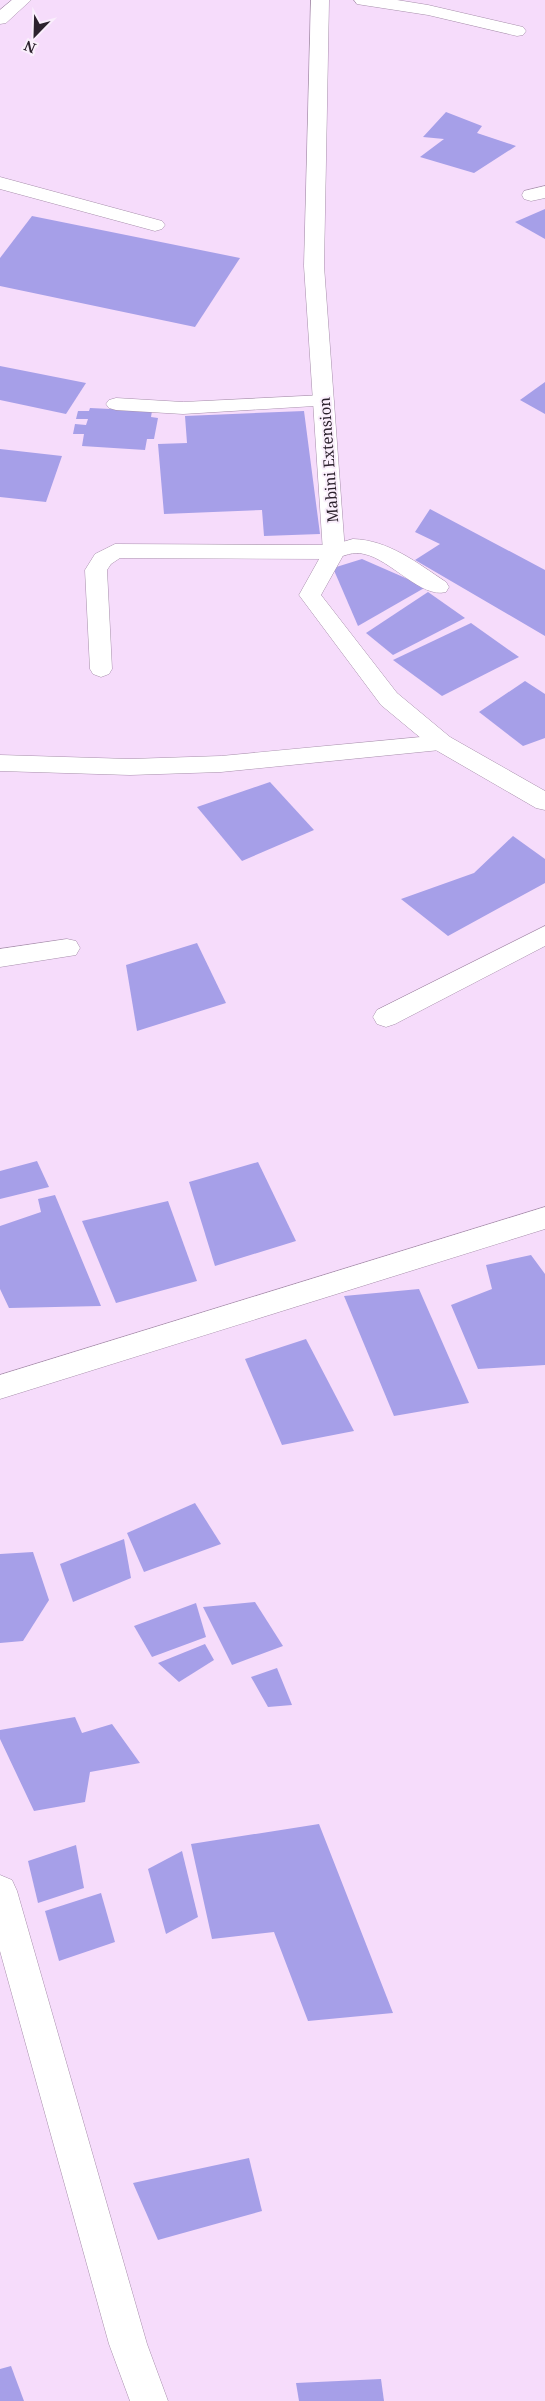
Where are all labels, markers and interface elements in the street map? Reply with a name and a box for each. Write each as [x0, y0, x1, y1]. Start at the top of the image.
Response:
north arrow [10, 10, 60, 60]
text: N [21, 37, 39, 58]
street label: Mabini Extension [314, 396, 342, 523]

